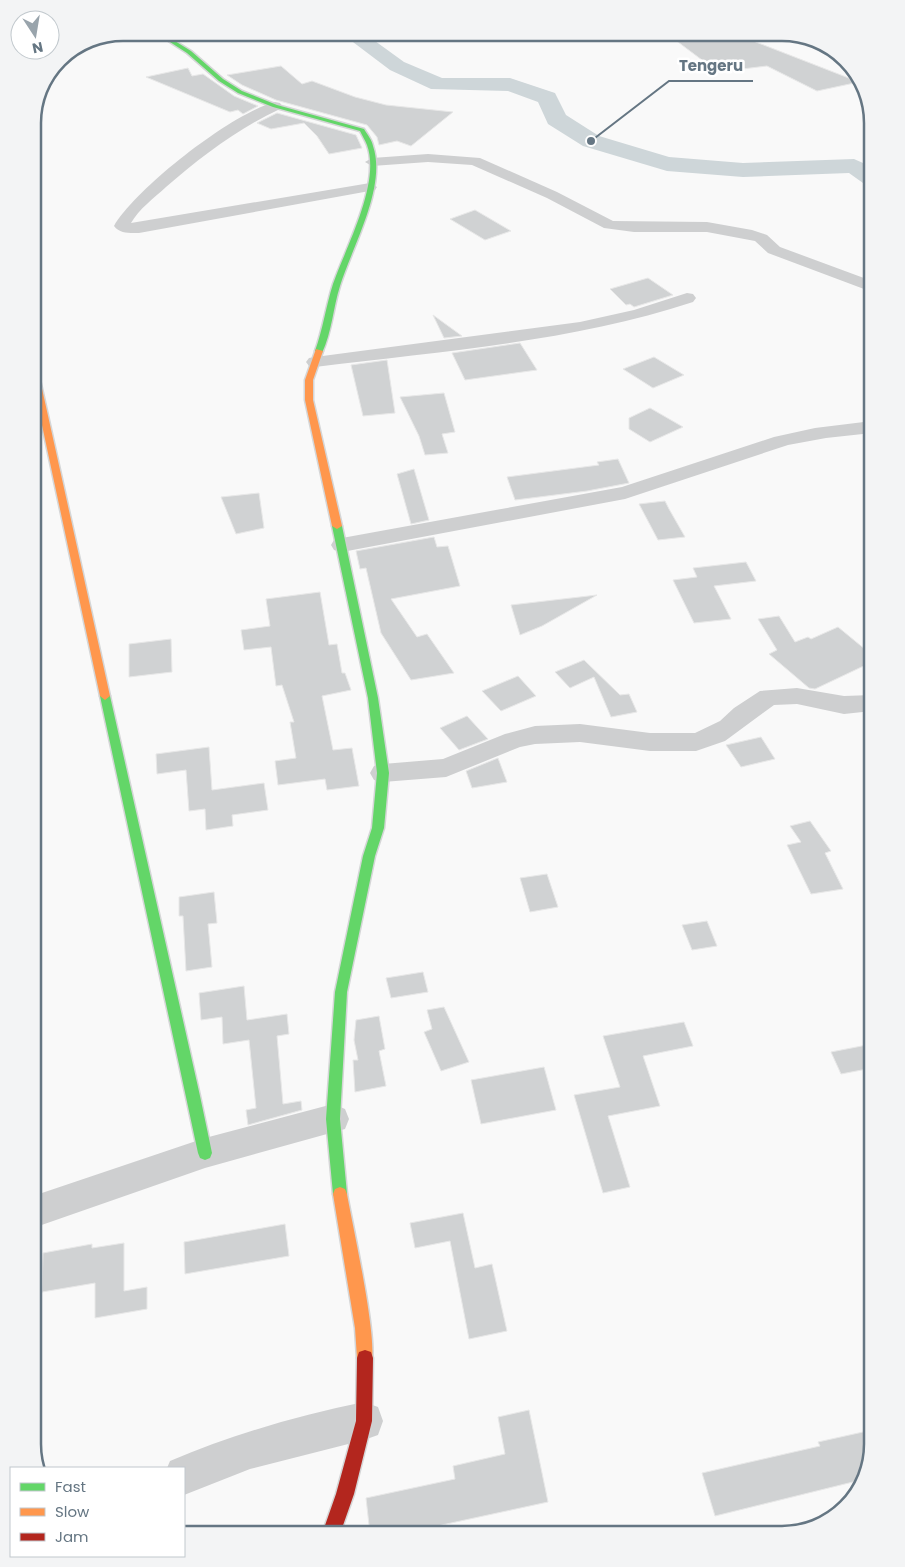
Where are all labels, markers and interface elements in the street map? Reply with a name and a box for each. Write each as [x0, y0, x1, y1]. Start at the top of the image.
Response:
north arrow [10, 10, 60, 60]
text: N [30, 37, 45, 59]
callout: Tengeru [669, 51, 753, 81]
text: Tengeru [679, 55, 743, 76]
legend [10, 1467, 185, 1557]
text: Fast [55, 1476, 86, 1497]
text: Slow [55, 1501, 90, 1522]
text: Jam [55, 1526, 89, 1547]

